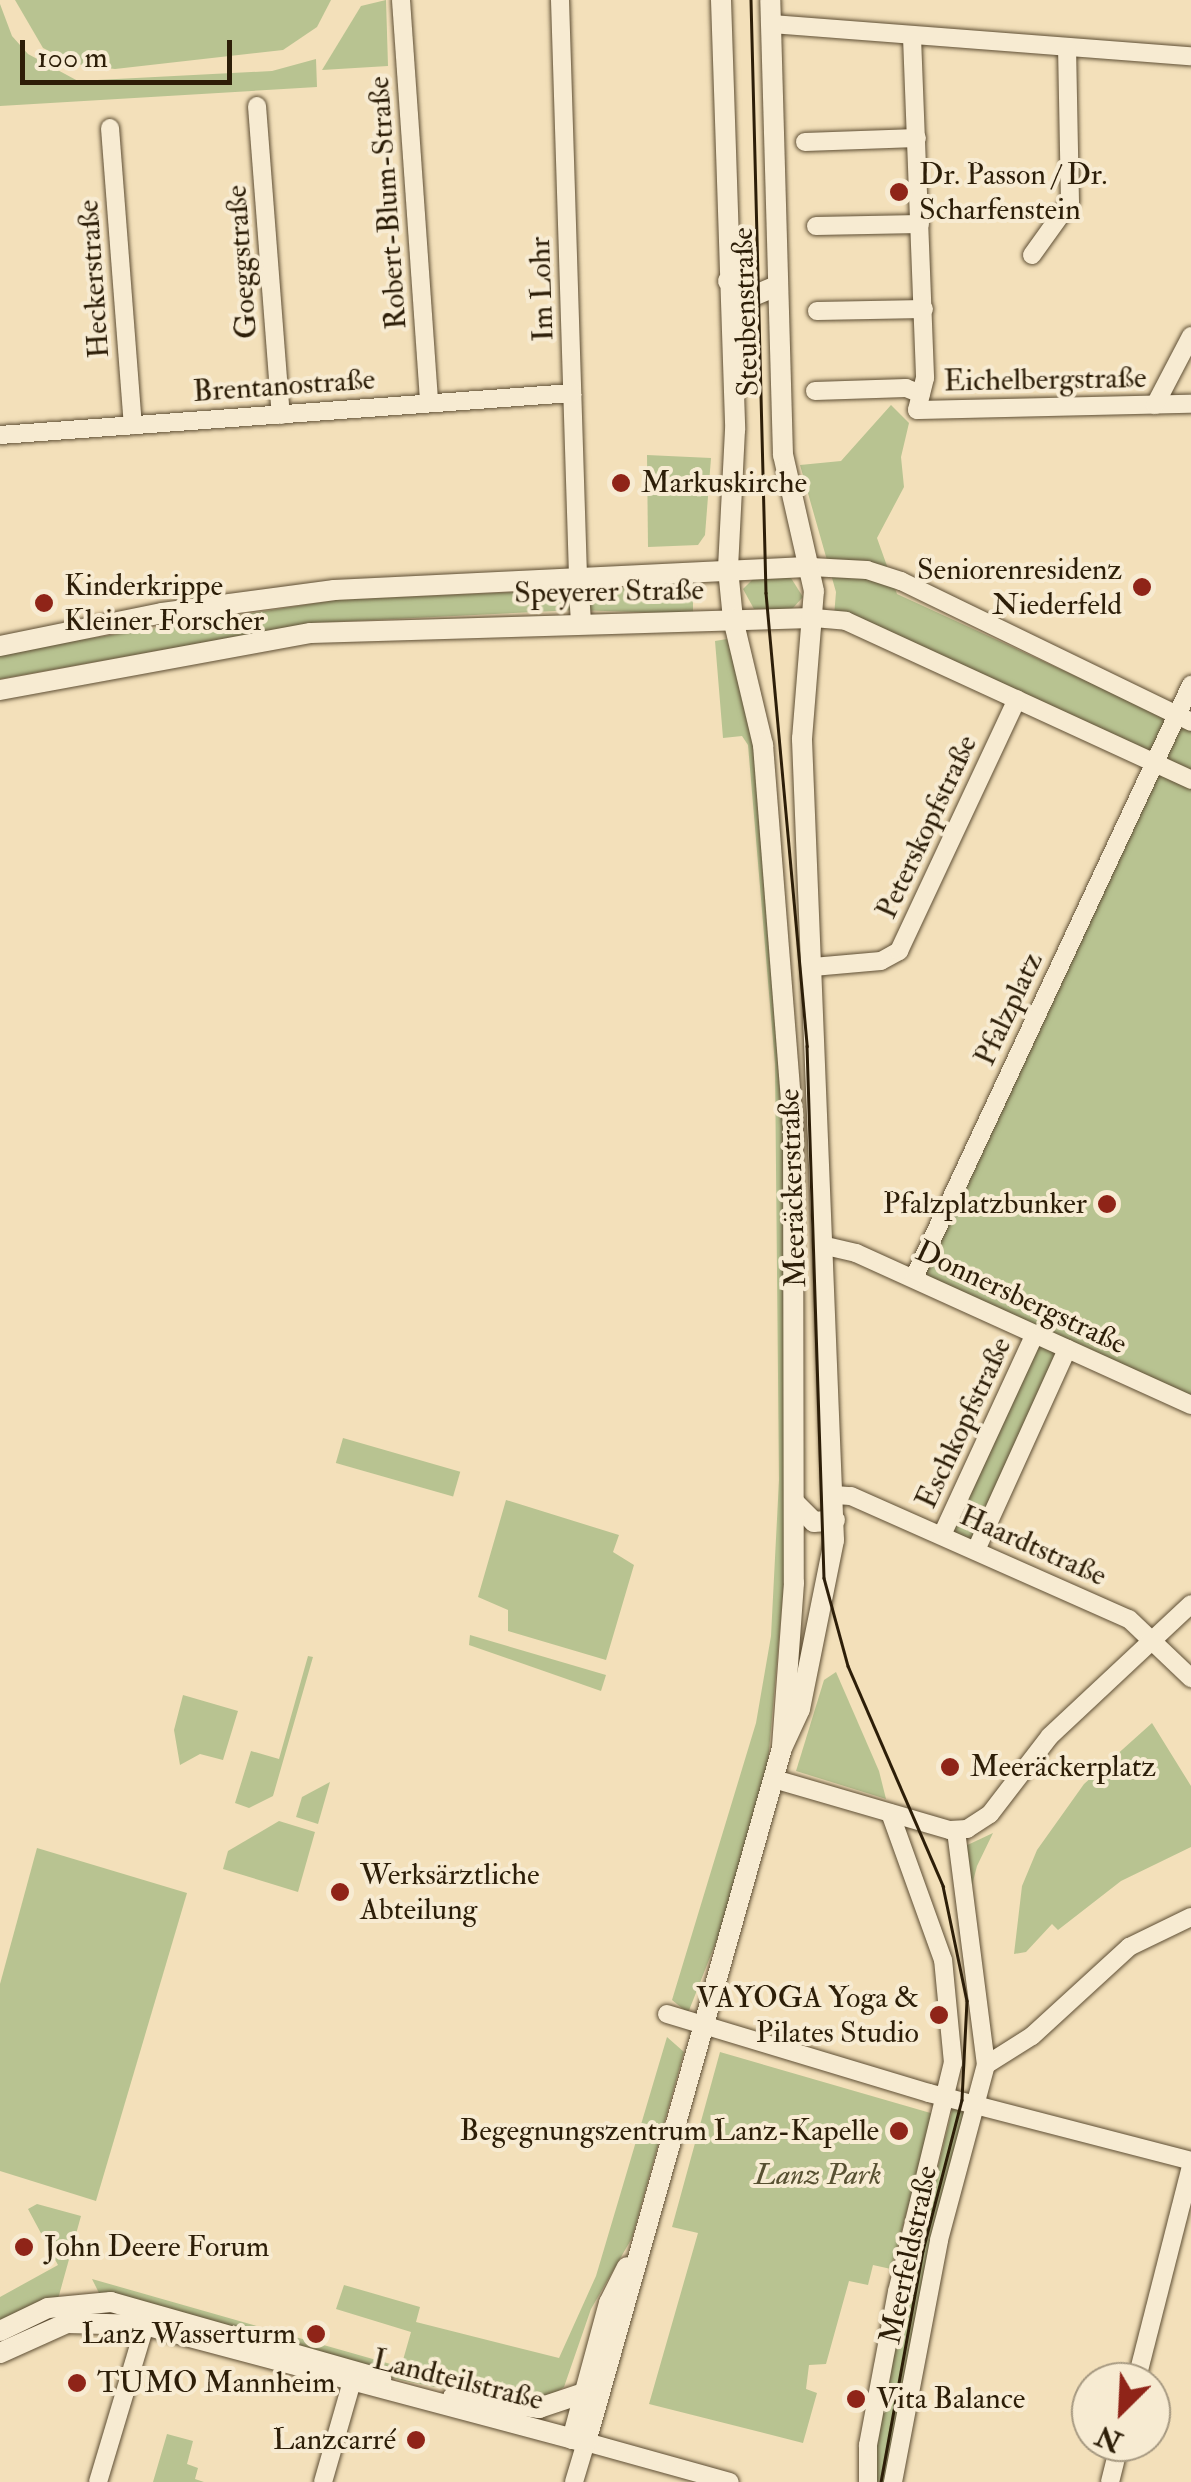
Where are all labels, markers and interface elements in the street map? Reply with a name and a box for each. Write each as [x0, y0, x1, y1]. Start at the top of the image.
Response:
scale bar [25, 20, 238, 82]
text: 100 m [37, 39, 108, 76]
street label: Robert-Blum-Straße [361, 75, 415, 331]
place label: Dr. Passon / Dr. Scharfenstein [919, 157, 1107, 228]
marker: Dr. Passon / Dr. Scharfenstein [888, 181, 910, 203]
street label: Goeggstraße [219, 184, 265, 340]
street label: Heckerstraße [71, 199, 117, 359]
street label: Steubenstraße [725, 227, 767, 397]
street label: Im Lohr [522, 236, 562, 342]
street label: Eichelbergstraße [943, 360, 1147, 400]
street label: Brentanostraße [192, 362, 376, 410]
place label: Markuskirche [641, 465, 807, 501]
marker: Markuskirche [610, 472, 632, 494]
place label: Seniorenresidenz Niederfeld [917, 552, 1122, 622]
place label: Kinderkrippe Kleiner Forscher [64, 568, 264, 638]
street label: Speyerer Straße [514, 572, 704, 612]
marker: Seniorenresidenz Niederfeld [1131, 576, 1153, 598]
marker: Kinderkrippe Kleiner Forscher [33, 592, 55, 614]
street label: Peterskopfstraße [869, 729, 985, 925]
street label: Pfalzplatz [967, 947, 1051, 1071]
street label: Meeräckerstraße [772, 1088, 814, 1288]
place label: Pfalzplatzbunker [883, 1186, 1087, 1222]
marker: Pfalzplatzbunker [1096, 1193, 1118, 1215]
street label: Donnersbergstraße [910, 1233, 1132, 1363]
street label: Eschkopfstraße [909, 1332, 1019, 1514]
street label: Haardtstraße [954, 1498, 1112, 1594]
place label: Meeräckerplatz [970, 1749, 1156, 1785]
marker: Meeräckerplatz [939, 1756, 961, 1778]
place label: Werksärztliche Abteilung [360, 1857, 539, 1928]
marker: Werksärztliche Abteilung [329, 1881, 351, 1903]
place label: VAYOGA Yoga & Pilates Studio [696, 1980, 919, 2050]
marker: VAYOGA Yoga & Pilates Studio [928, 2004, 950, 2026]
place label: Begegnungszentrum Lanz-Kapelle [460, 2113, 879, 2149]
marker: Begegnungszentrum Lanz-Kapelle [888, 2120, 910, 2142]
park label: Lanz Park [754, 2157, 882, 2193]
street label: Meerfeldstraße [873, 2163, 945, 2347]
place label: John Deere Forum [44, 2229, 269, 2265]
marker: John Deere Forum [13, 2236, 35, 2258]
place label: Lanz Wasserturm [81, 2316, 296, 2352]
marker: Lanz Wasserturm [305, 2323, 327, 2345]
street label: Landteilstraße [369, 2341, 547, 2419]
north arrow [1071, 2362, 1171, 2462]
place label: TUMO Mannheim [97, 2365, 335, 2401]
marker: TUMO Mannheim [66, 2372, 88, 2394]
place label: Vita Balance [876, 2381, 1025, 2417]
marker: Vita Balance [845, 2388, 867, 2410]
text: N [1091, 2417, 1128, 2459]
place label: Lanzcarré [273, 2422, 396, 2458]
marker: Lanzcarré [405, 2429, 427, 2451]

